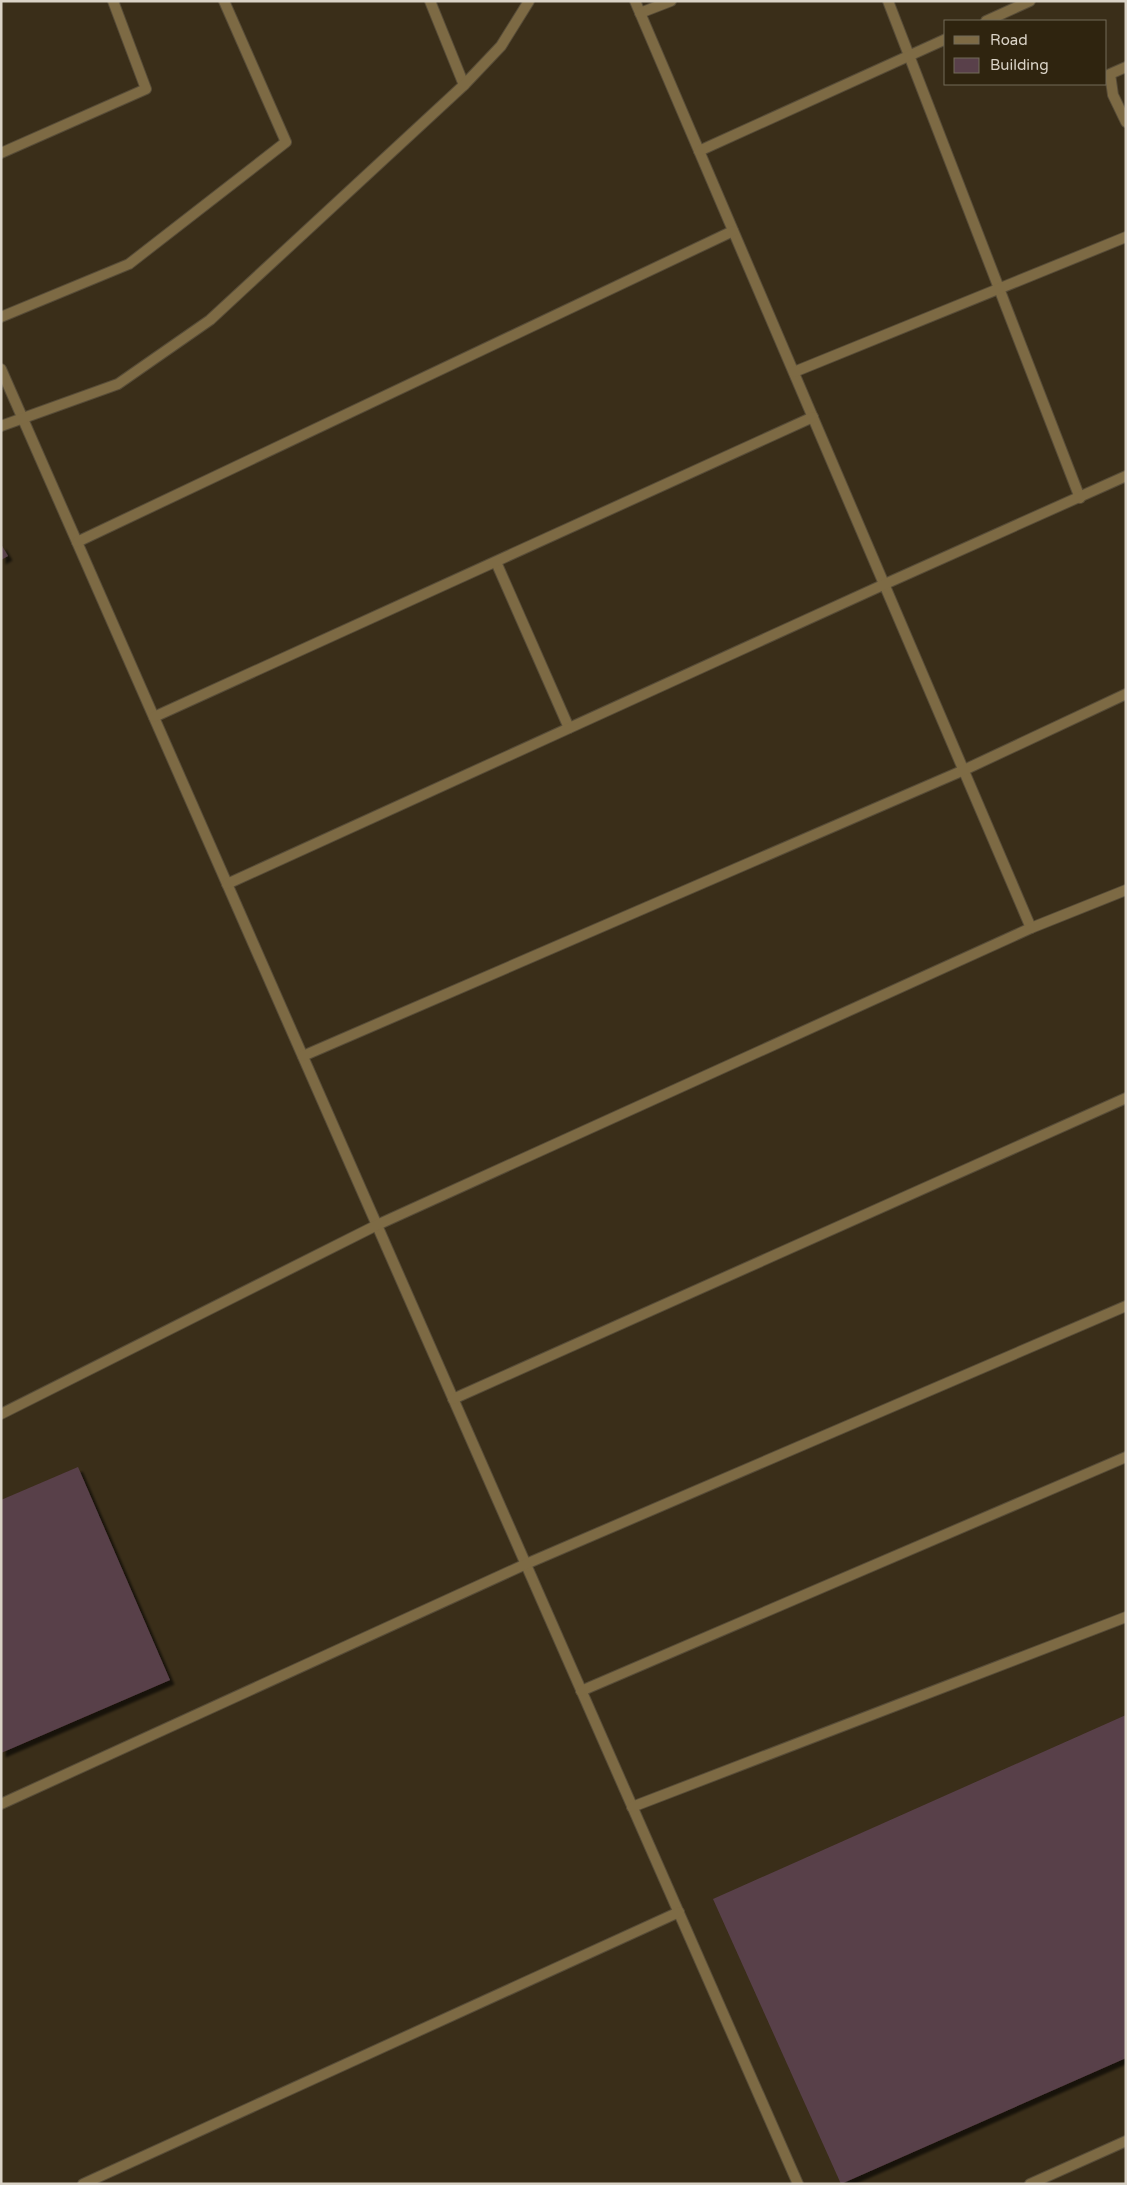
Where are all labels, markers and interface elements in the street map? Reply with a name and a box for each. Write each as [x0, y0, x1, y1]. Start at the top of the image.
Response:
legend [944, 20, 1107, 85]
text: Road [990, 31, 1028, 49]
text: Building [990, 56, 1049, 74]

